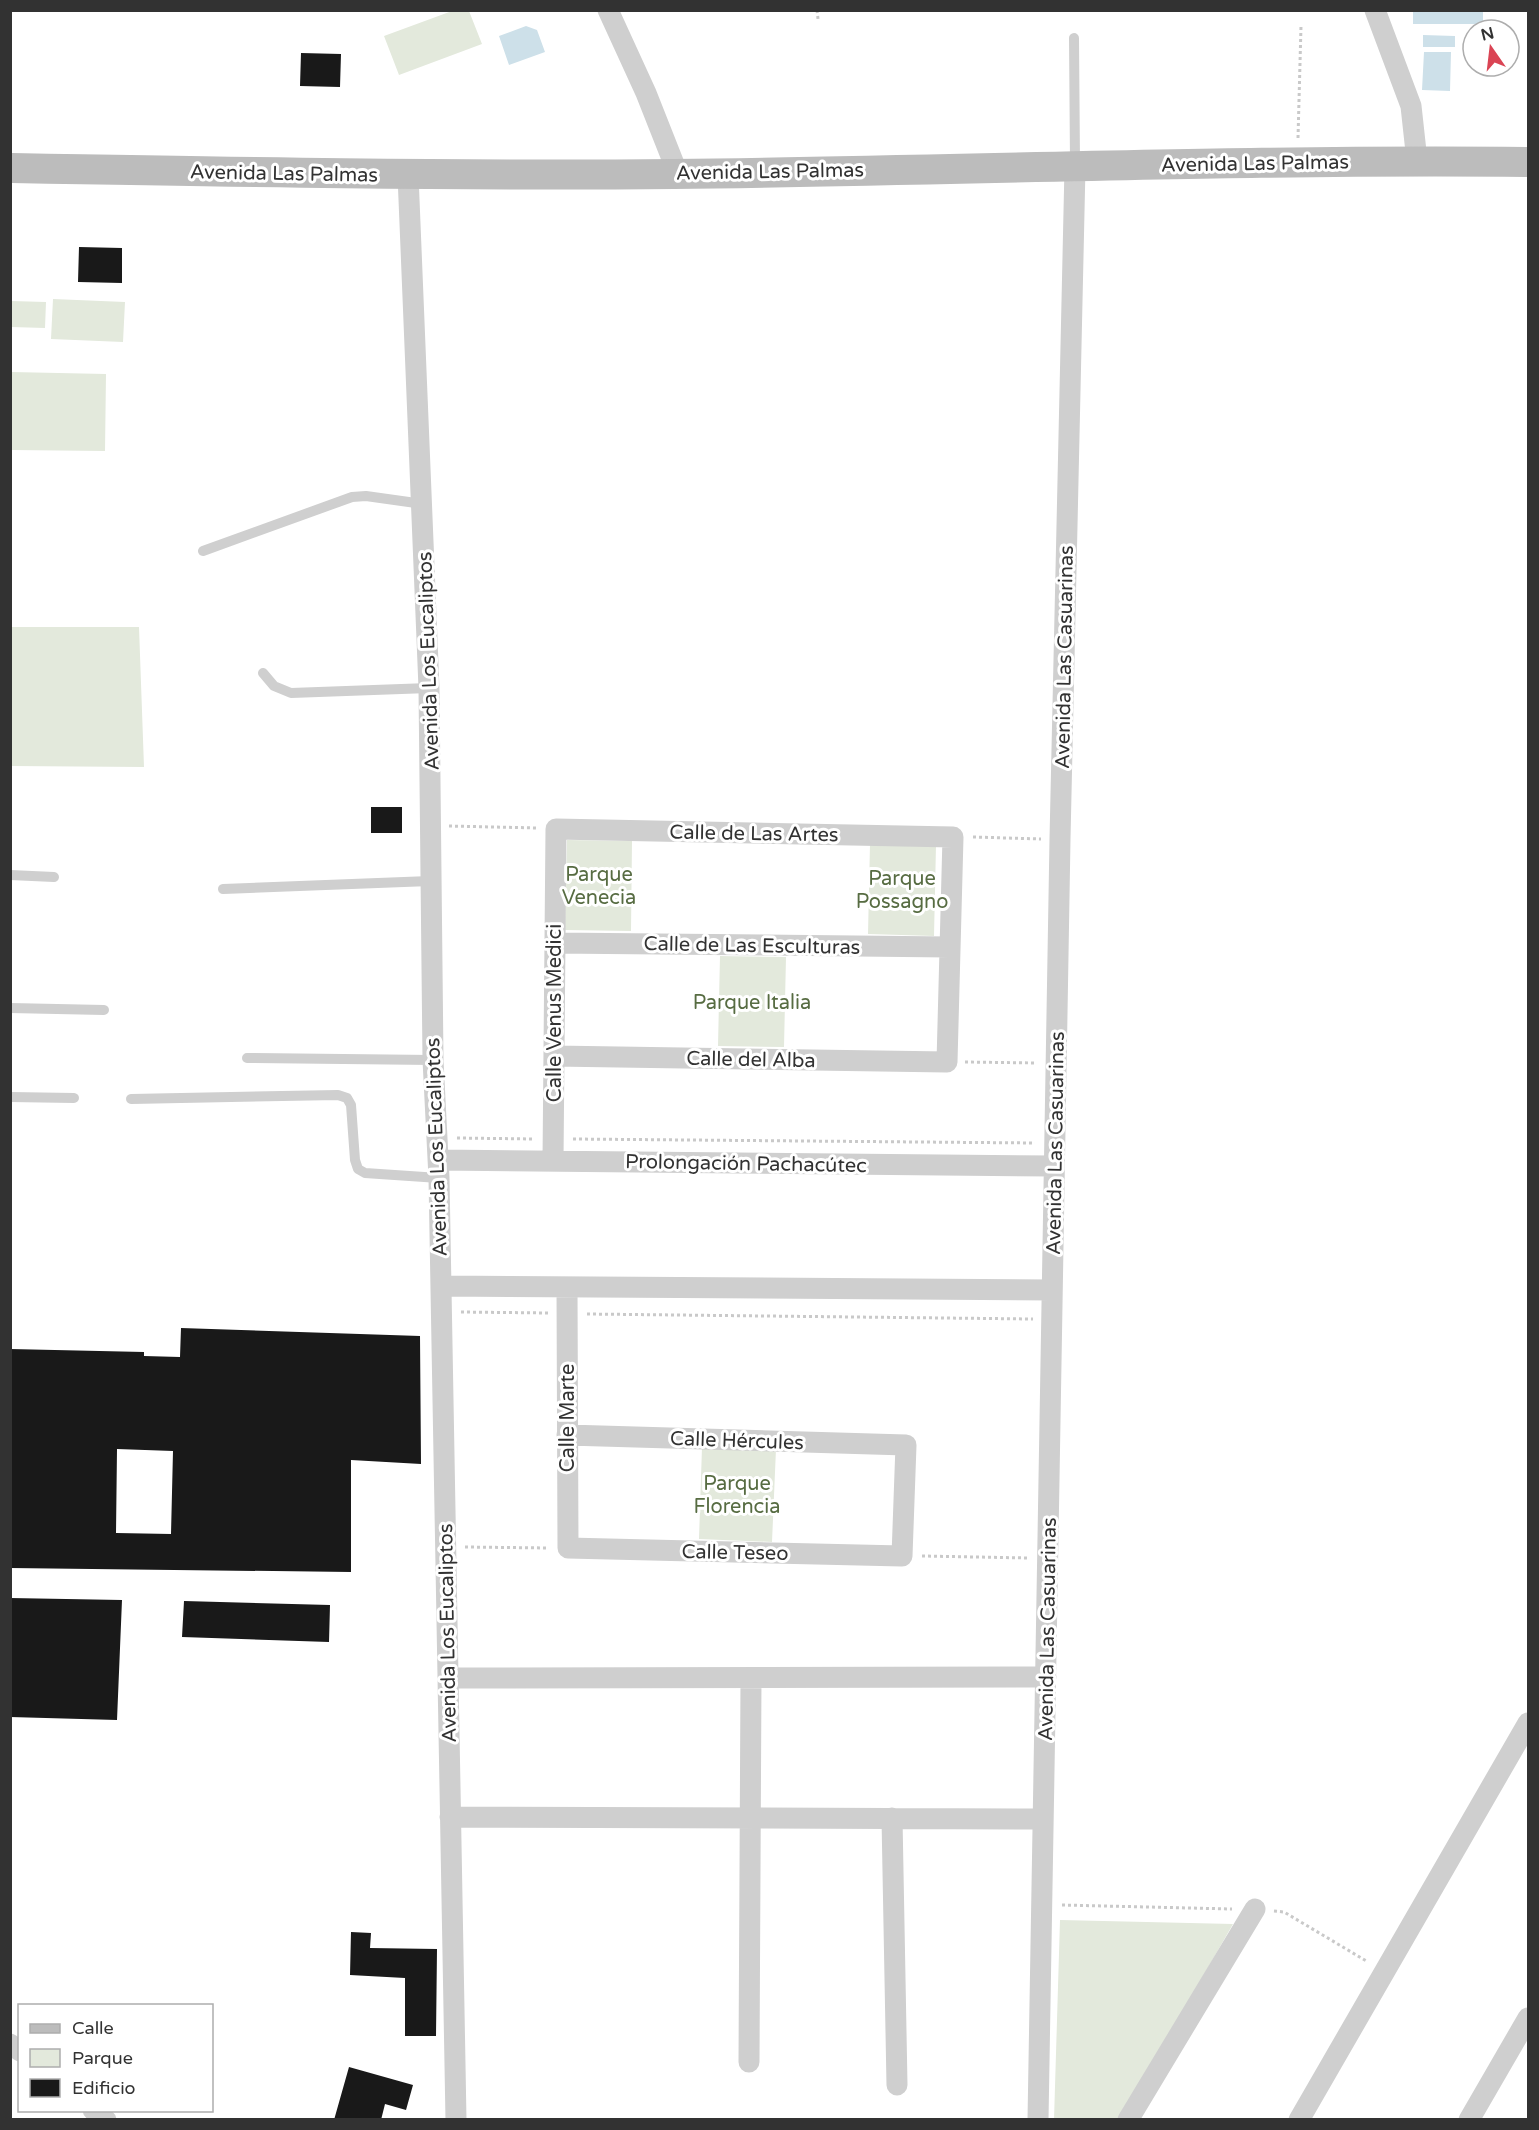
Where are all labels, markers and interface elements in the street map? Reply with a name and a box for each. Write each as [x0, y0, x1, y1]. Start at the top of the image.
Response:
north arrow [1461, 18, 1521, 78]
text: N [1479, 23, 1496, 46]
street label: Avenida Las Palmas [1161, 150, 1349, 178]
street label: Avenida Las Palmas [676, 158, 864, 186]
street label: Avenida Las Palmas [190, 160, 378, 188]
street label: Avenida Las Casuarinas [1051, 545, 1079, 769]
street label: Avenida Los Eucaliptos [413, 551, 445, 771]
street label: Calle de Las Artes [669, 821, 839, 847]
park label: Parque Venecia [562, 863, 636, 910]
park label: Parque Possagno [856, 867, 948, 914]
street label: Calle Venus Medici [543, 924, 567, 1102]
street label: Calle de Las Esculturas [643, 932, 861, 960]
park label: Parque Italia [693, 991, 811, 1015]
street label: Avenida Las Casuarinas [1042, 1031, 1070, 1255]
street label: Avenida Los Eucaliptos [421, 1037, 453, 1257]
street label: Calle del Alba [686, 1047, 816, 1073]
street label: Prolongación Pachacútec [625, 1150, 867, 1178]
street label: Calle Marte [556, 1364, 580, 1472]
street label: Calle Hércules [670, 1427, 804, 1455]
park label: Parque Florencia [694, 1472, 780, 1519]
street label: Avenida Las Casuarinas [1034, 1517, 1062, 1741]
street label: Avenida Los Eucaliptos [434, 1523, 462, 1743]
street label: Calle Teseo [681, 1540, 789, 1566]
legend [18, 2004, 213, 2112]
text: Calle [72, 2017, 114, 2039]
text: Parque [72, 2047, 133, 2069]
text: Edificio [72, 2077, 136, 2099]

